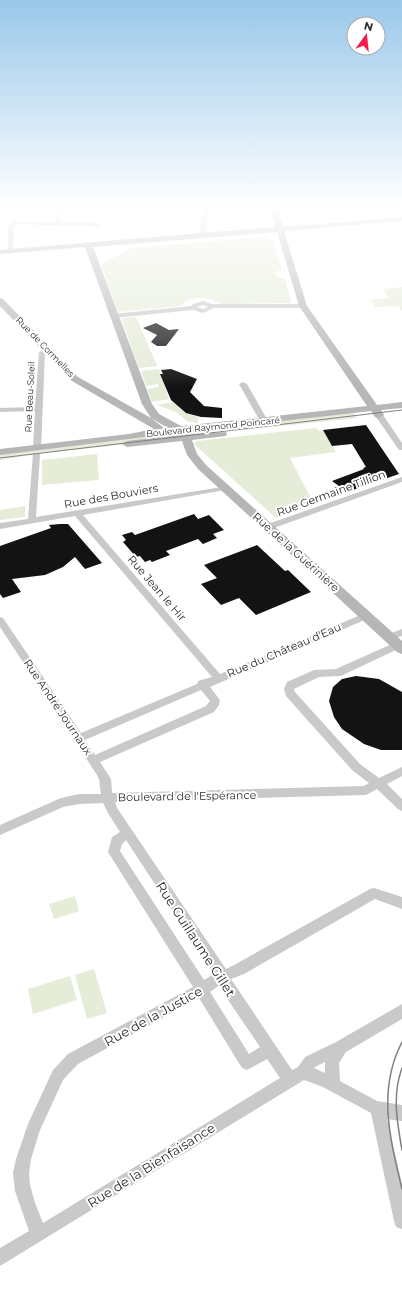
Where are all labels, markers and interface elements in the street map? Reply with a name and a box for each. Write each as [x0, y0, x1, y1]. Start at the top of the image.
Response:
north arrow [346, 16, 386, 56]
text: N [362, 18, 375, 34]
street label: Rue de Cormelles [14, 314, 77, 379]
street label: Rue Beau-Soleil [22, 361, 37, 433]
street label: Boulevard Raymond Poincaré [146, 414, 281, 439]
street label: Rue Germaine Tillion [275, 467, 387, 519]
street label: Rue des Bouviers [63, 481, 160, 511]
street label: Rue de la Guérinière [250, 509, 343, 595]
street label: Rue Jean le Hir [125, 552, 189, 624]
street label: Rue du Château d'Eau [225, 620, 343, 680]
street label: Rue André Journaux [21, 656, 95, 758]
street label: Boulevard de l'Espérance [118, 788, 257, 804]
street label: Rue Guillaume Gillet [153, 879, 239, 999]
street label: Rue de la Justice [101, 982, 205, 1050]
street label: Rue de la Bienfaisance [84, 1119, 218, 1211]

